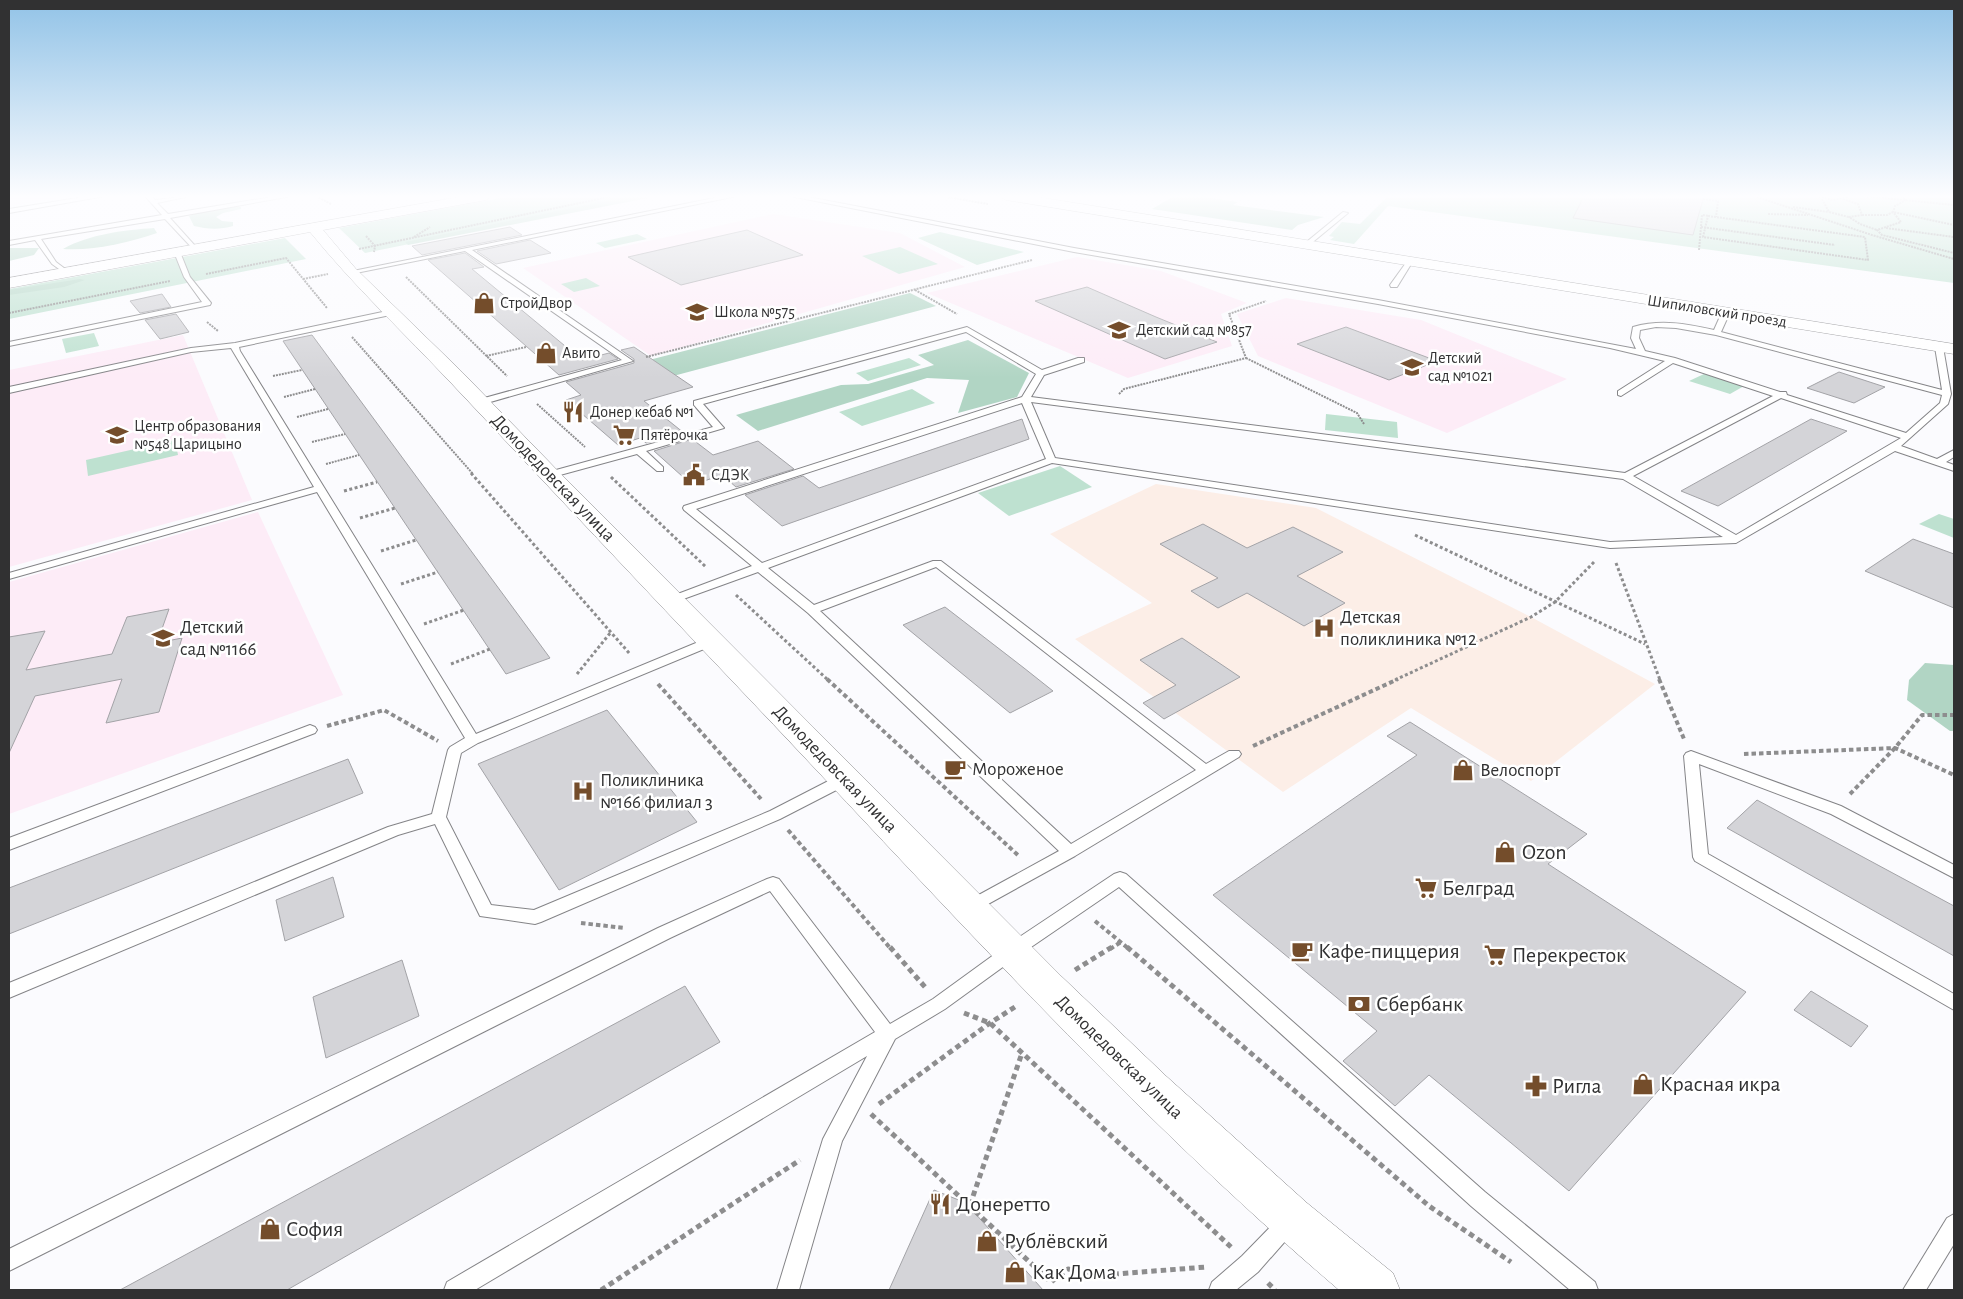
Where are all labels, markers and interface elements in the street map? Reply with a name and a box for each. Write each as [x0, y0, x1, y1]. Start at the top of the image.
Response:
shop icon: СтройДвор [471, 290, 497, 316]
street label: Шипиловский проезд [1646, 292, 1788, 330]
place label: СтройДвор [500, 295, 572, 311]
school or university icon: Школа №575 [684, 299, 710, 325]
place label: Школа №575 [714, 304, 795, 320]
school or university icon: Детский сад №857 [1106, 317, 1132, 343]
place label: Детский сад №857 [1136, 322, 1252, 338]
shop icon: Авито [533, 340, 559, 366]
place label: Авито [562, 345, 600, 361]
place label: Детский сад №1021 [1428, 350, 1493, 384]
school or university icon: Детский сад №1021 [1399, 354, 1425, 380]
restaurant icon: Донер кебаб №1 [560, 399, 586, 425]
place label: Донер кебаб №1 [590, 404, 694, 420]
street label: Домодедовская улица [487, 411, 619, 546]
place label: Центр образования №548 Царицыно [134, 418, 261, 452]
school or university icon: Центр образования №548 Царицыно [104, 422, 130, 448]
supermarket icon: Пятёрочка [611, 422, 637, 448]
place label: Пятёрочка [640, 427, 708, 443]
public building icon: СДЭК [681, 462, 707, 488]
place label: СДЭК [711, 467, 749, 483]
place label: Детская поликлиника №12 [1340, 608, 1477, 649]
hospital icon: Детская поликлиника №12 [1311, 615, 1337, 641]
place label: Детский сад №1166 [180, 618, 257, 659]
school or university icon: Детский сад №1166 [150, 625, 176, 651]
street label: Домодедовская улица [769, 702, 901, 837]
cafe icon: Мороженое [942, 756, 968, 782]
shop icon: Велоспорт [1450, 757, 1476, 783]
place label: Мороженое [972, 760, 1064, 779]
place label: Велоспорт [1480, 761, 1560, 780]
place label: Поликлиника №166 филиал 3 [600, 771, 713, 812]
hospital icon: Поликлиника №166 филиал 3 [570, 778, 596, 804]
shop icon: Ozon [1492, 839, 1518, 865]
place label: Ozon [1522, 841, 1567, 863]
supermarket icon: Белград [1413, 875, 1439, 901]
place label: Белград [1442, 877, 1515, 899]
cafe icon: Кафе-пиццерия [1289, 938, 1315, 964]
place label: Кафе-пиццерия [1318, 940, 1460, 962]
supermarket icon: Перекресток [1482, 942, 1508, 968]
place label: Перекресток [1512, 944, 1626, 966]
street label: Домодедовская улица [1052, 991, 1187, 1123]
bank icon: Сбербанк [1346, 991, 1372, 1017]
place label: Сбербанк [1376, 993, 1463, 1015]
shop icon: Красная икра [1630, 1071, 1656, 1097]
pharmacy icon: Ригла [1523, 1073, 1549, 1099]
place label: Красная икра [1660, 1073, 1781, 1095]
place label: Ригла [1552, 1075, 1602, 1097]
restaurant icon: Донеретто [927, 1191, 953, 1217]
place label: Донеретто [956, 1193, 1051, 1215]
shop icon: София [257, 1216, 283, 1242]
place label: София [286, 1218, 343, 1240]
shop icon: Рублёвский [974, 1228, 1000, 1254]
place label: Рублёвский [1004, 1230, 1108, 1252]
shop icon: Как Дома [1002, 1259, 1028, 1285]
place label: Как Дома [1032, 1261, 1116, 1283]

